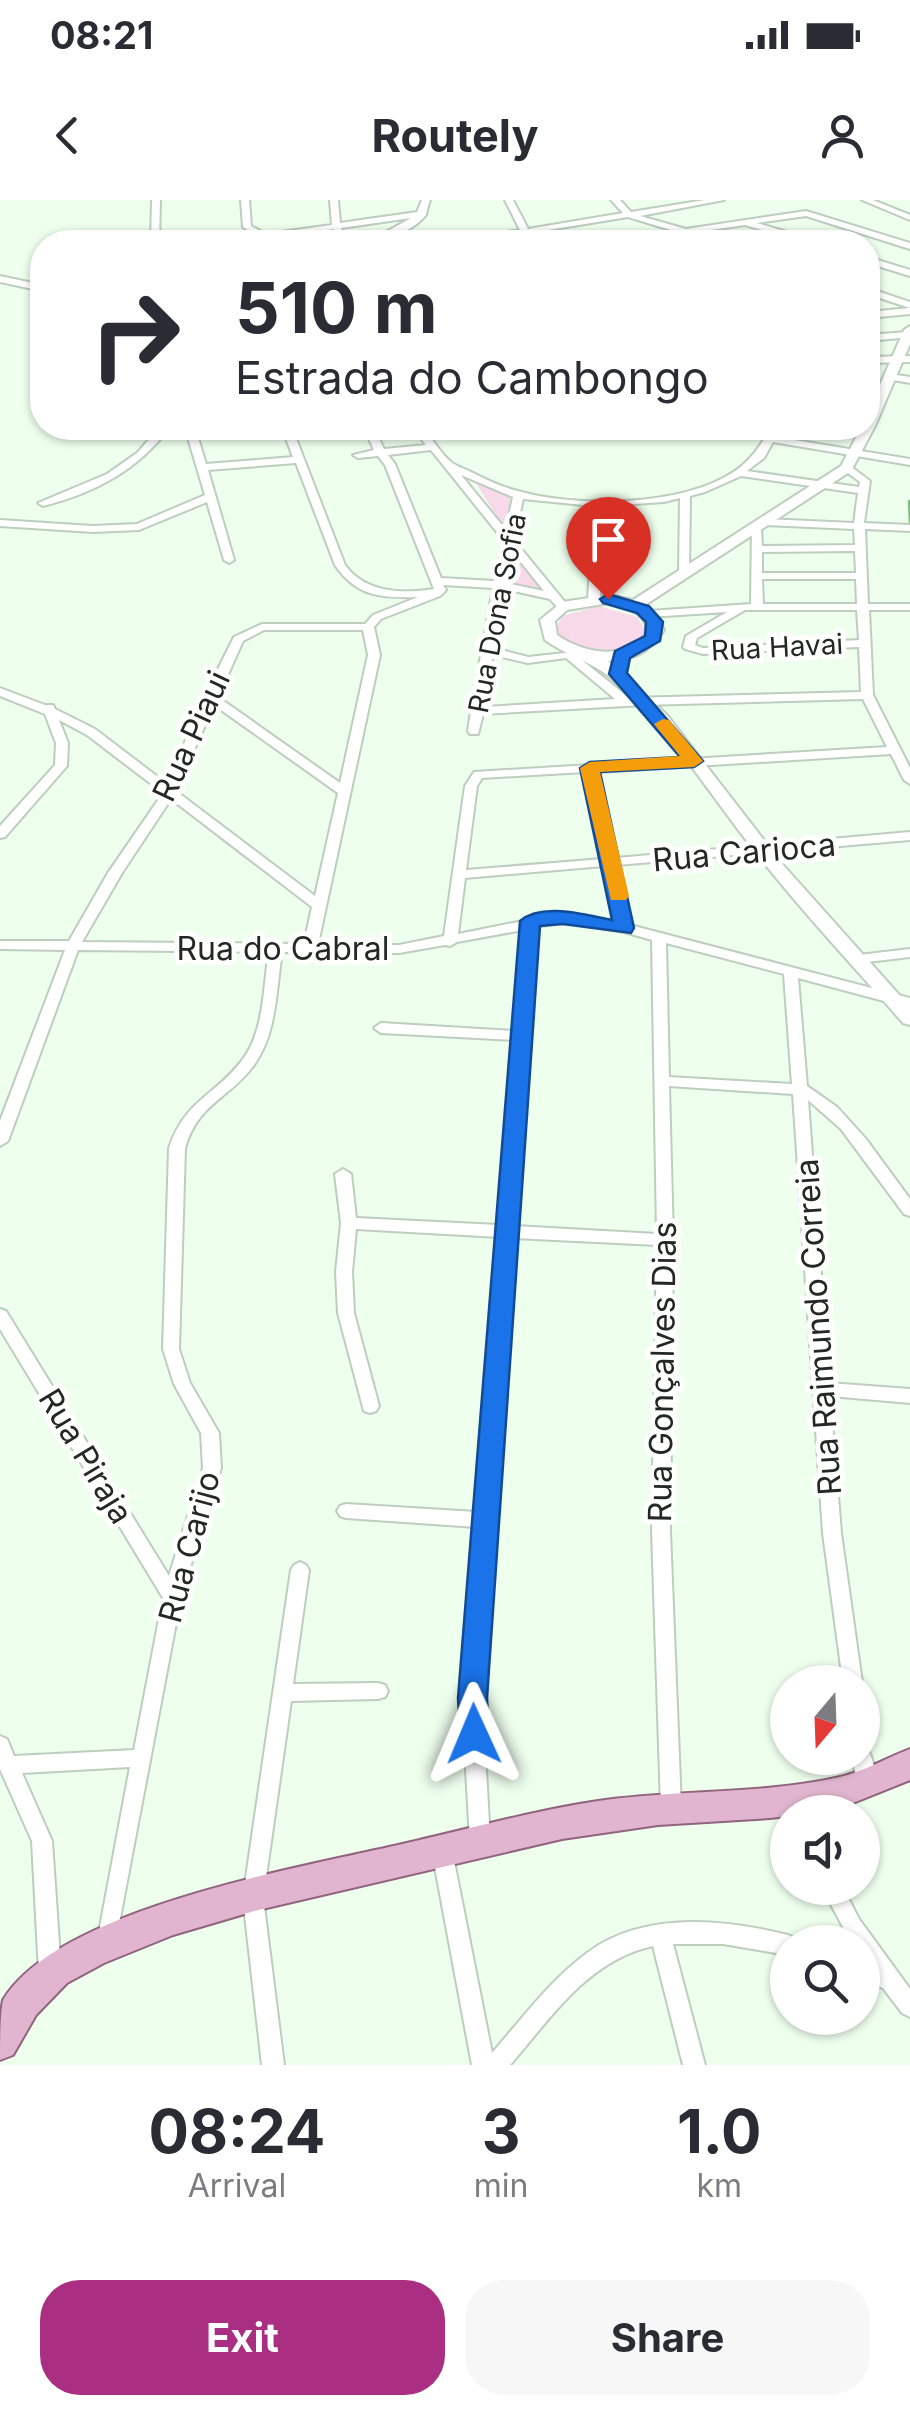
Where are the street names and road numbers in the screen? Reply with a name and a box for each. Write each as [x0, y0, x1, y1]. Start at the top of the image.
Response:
street label: Rua Dona Sofia [461, 510, 533, 716]
street label: Rua Havai [710, 627, 844, 667]
street label: Rua Piaui [144, 665, 238, 807]
street label: Rua Carioca [651, 825, 837, 879]
street label: Rua do Cabral [177, 929, 389, 968]
street label: Rua Raimundo Correia [787, 1157, 849, 1497]
street label: Rua Gonçalves Dias [640, 1221, 684, 1523]
street label: Rua Piraja [31, 1381, 141, 1531]
street label: Rua Carijo [150, 1467, 228, 1627]

